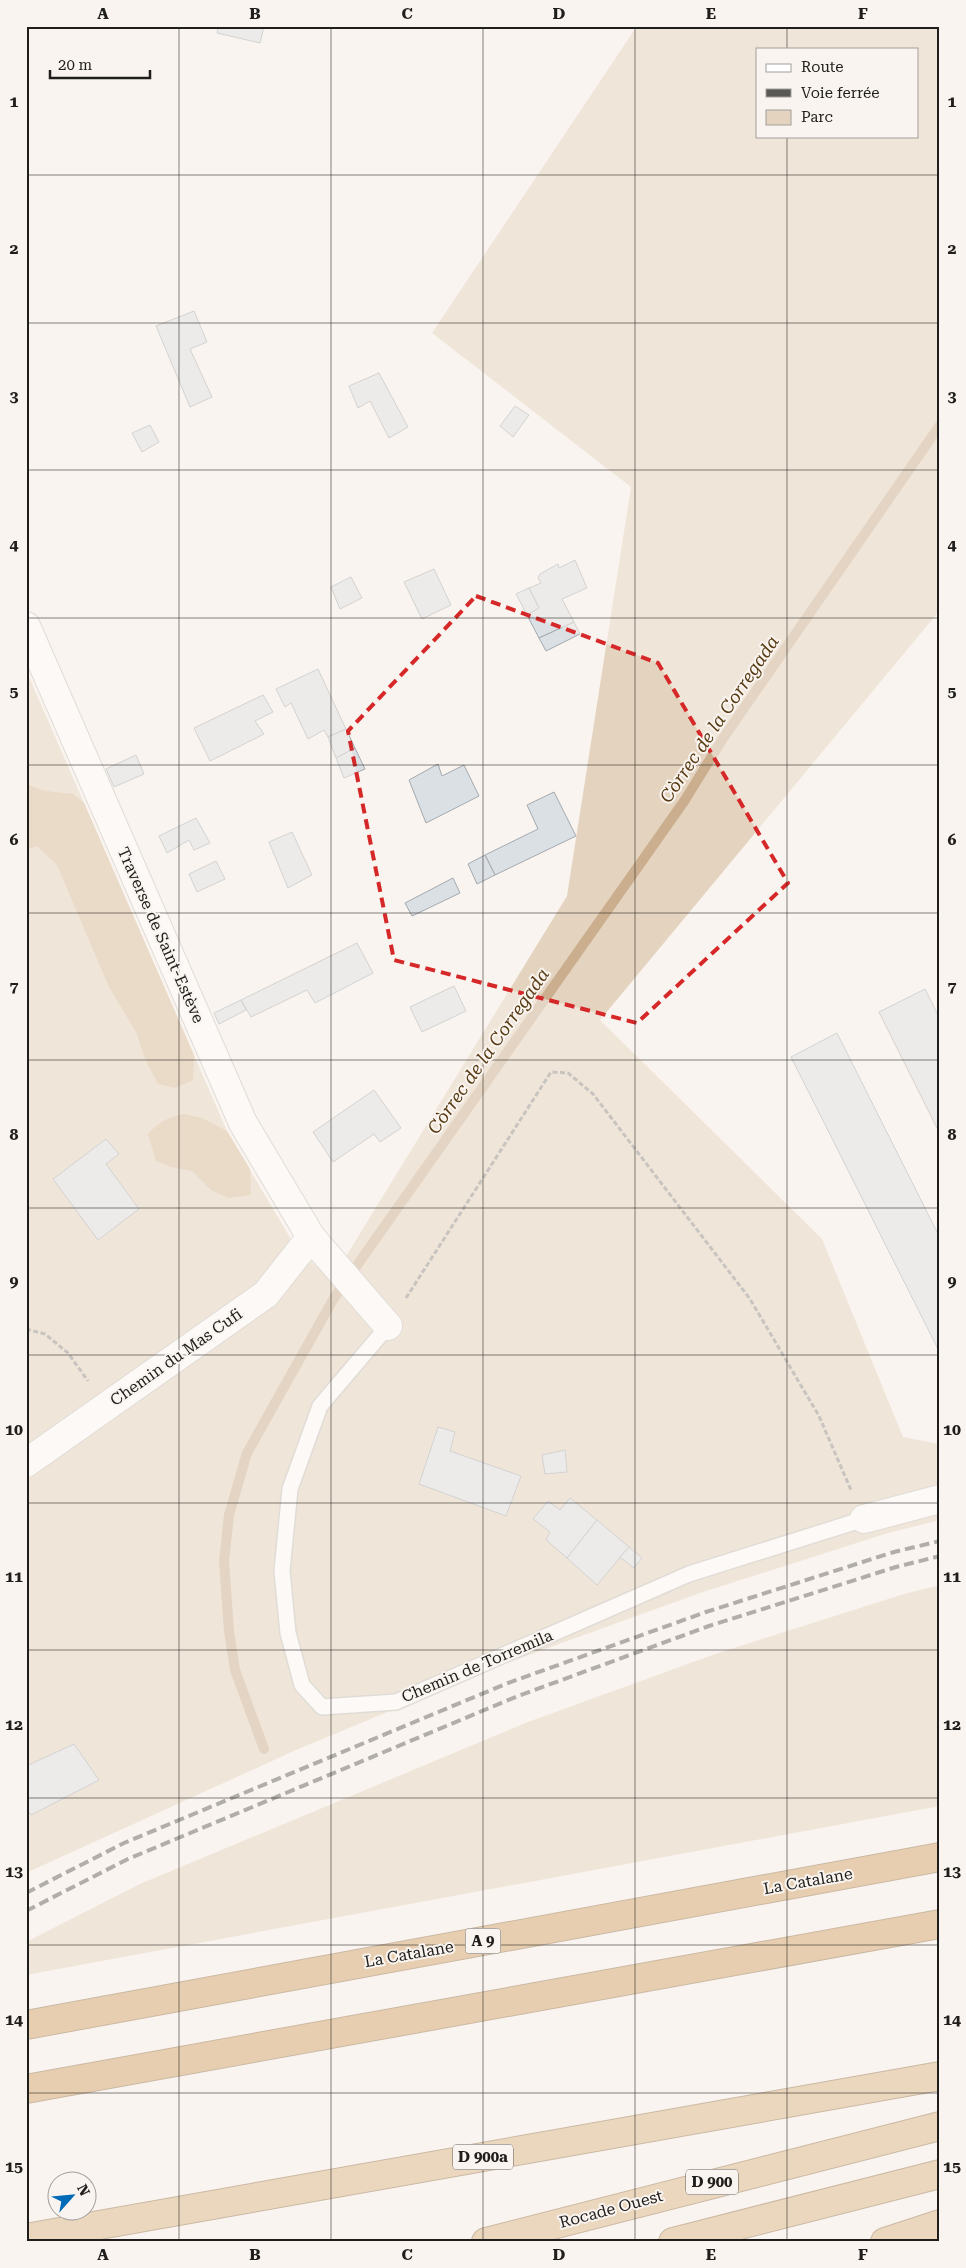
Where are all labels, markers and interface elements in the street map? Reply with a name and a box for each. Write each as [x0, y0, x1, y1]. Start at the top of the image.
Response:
text: A [97, 4, 109, 23]
text: B [249, 4, 261, 23]
text: C [401, 4, 413, 23]
text: D [553, 4, 566, 23]
text: E [706, 4, 716, 23]
text: F [858, 4, 868, 23]
scale bar [50, 48, 150, 80]
legend [756, 48, 918, 138]
text: 20 m [58, 56, 93, 74]
text: Route [801, 58, 843, 76]
text: Voie ferrée [801, 84, 879, 102]
text: 1 [10, 92, 19, 111]
text: 1 [948, 92, 957, 111]
text: Parc [801, 108, 833, 126]
text: 2 [10, 239, 19, 258]
text: 2 [948, 239, 957, 258]
text: 3 [10, 387, 19, 406]
text: 3 [948, 387, 957, 406]
text: 4 [10, 535, 19, 554]
text: 4 [948, 535, 957, 554]
water label: Còrrec de la Corregada [655, 631, 783, 807]
text: 5 [10, 682, 19, 701]
text: 5 [948, 682, 957, 701]
text: 6 [10, 830, 19, 849]
text: 6 [948, 830, 957, 849]
street label: Traverse de Saint-Estève [114, 844, 208, 1026]
water label: Còrrec de la Corregada [423, 964, 553, 1138]
text: 7 [10, 977, 19, 996]
text: 7 [948, 977, 957, 996]
text: 8 [10, 1125, 19, 1144]
text: 8 [948, 1125, 957, 1144]
text: 9 [10, 1272, 19, 1291]
text: 9 [948, 1272, 957, 1291]
street label: Chemin du Mas Cufi [106, 1304, 246, 1410]
text: 10 [5, 1420, 23, 1439]
text: 10 [943, 1420, 961, 1439]
text: 11 [5, 1567, 23, 1586]
text: 11 [943, 1567, 961, 1586]
street label: Chemin de Torremila [399, 1625, 556, 1706]
text: 12 [5, 1715, 23, 1734]
text: 12 [943, 1715, 961, 1734]
text: 13 [5, 1862, 23, 1881]
text: 13 [943, 1862, 961, 1881]
street label: La Catalane [762, 1864, 854, 1898]
road number: A 9 [466, 1928, 500, 1954]
street label: La Catalane [363, 1937, 455, 1971]
text: 14 [5, 2010, 23, 2029]
text: 14 [943, 2010, 961, 2029]
road number: D 900a [453, 2144, 513, 2170]
text: 15 [5, 2157, 23, 2176]
text: 15 [943, 2157, 961, 2176]
north arrow [48, 2170, 98, 2220]
road number: D 900 [686, 2170, 738, 2194]
text: N [74, 2182, 93, 2199]
street label: Rocade Ouest [557, 2186, 665, 2232]
text: A [97, 2245, 109, 2264]
text: B [249, 2245, 261, 2264]
text: C [401, 2245, 413, 2264]
text: D [553, 2245, 566, 2264]
text: E [706, 2245, 716, 2264]
text: F [858, 2245, 868, 2264]

